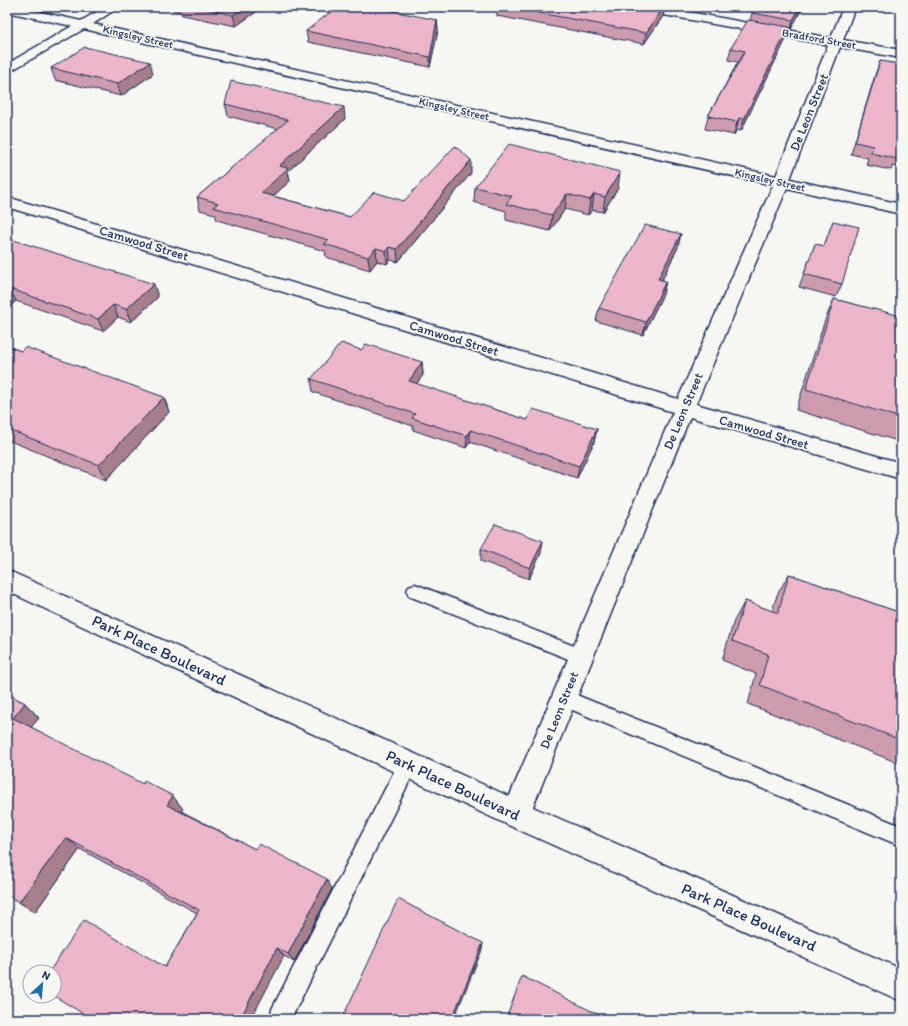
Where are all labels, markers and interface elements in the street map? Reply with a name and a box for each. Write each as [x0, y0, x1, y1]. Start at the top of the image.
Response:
street label: Kingsley Street [101, 23, 175, 51]
street label: Bradford Street [781, 26, 857, 52]
street label: De Leon Street [787, 71, 831, 153]
street label: Kingsley Street [417, 95, 491, 123]
street label: Kingsley Street [733, 166, 807, 194]
street label: Camwood Street [98, 222, 191, 264]
street label: Camwood Street [408, 317, 501, 359]
street label: De Leon Street [660, 370, 706, 452]
street label: Camwood Street [717, 412, 811, 452]
street label: Park Place Boulevard [89, 611, 229, 690]
street label: De Leon Street [537, 669, 581, 751]
street label: Park Place Boulevard [383, 746, 523, 825]
street label: Park Place Boulevard [679, 879, 820, 955]
north arrow [22, 964, 62, 1004]
text: N [40, 968, 52, 983]

